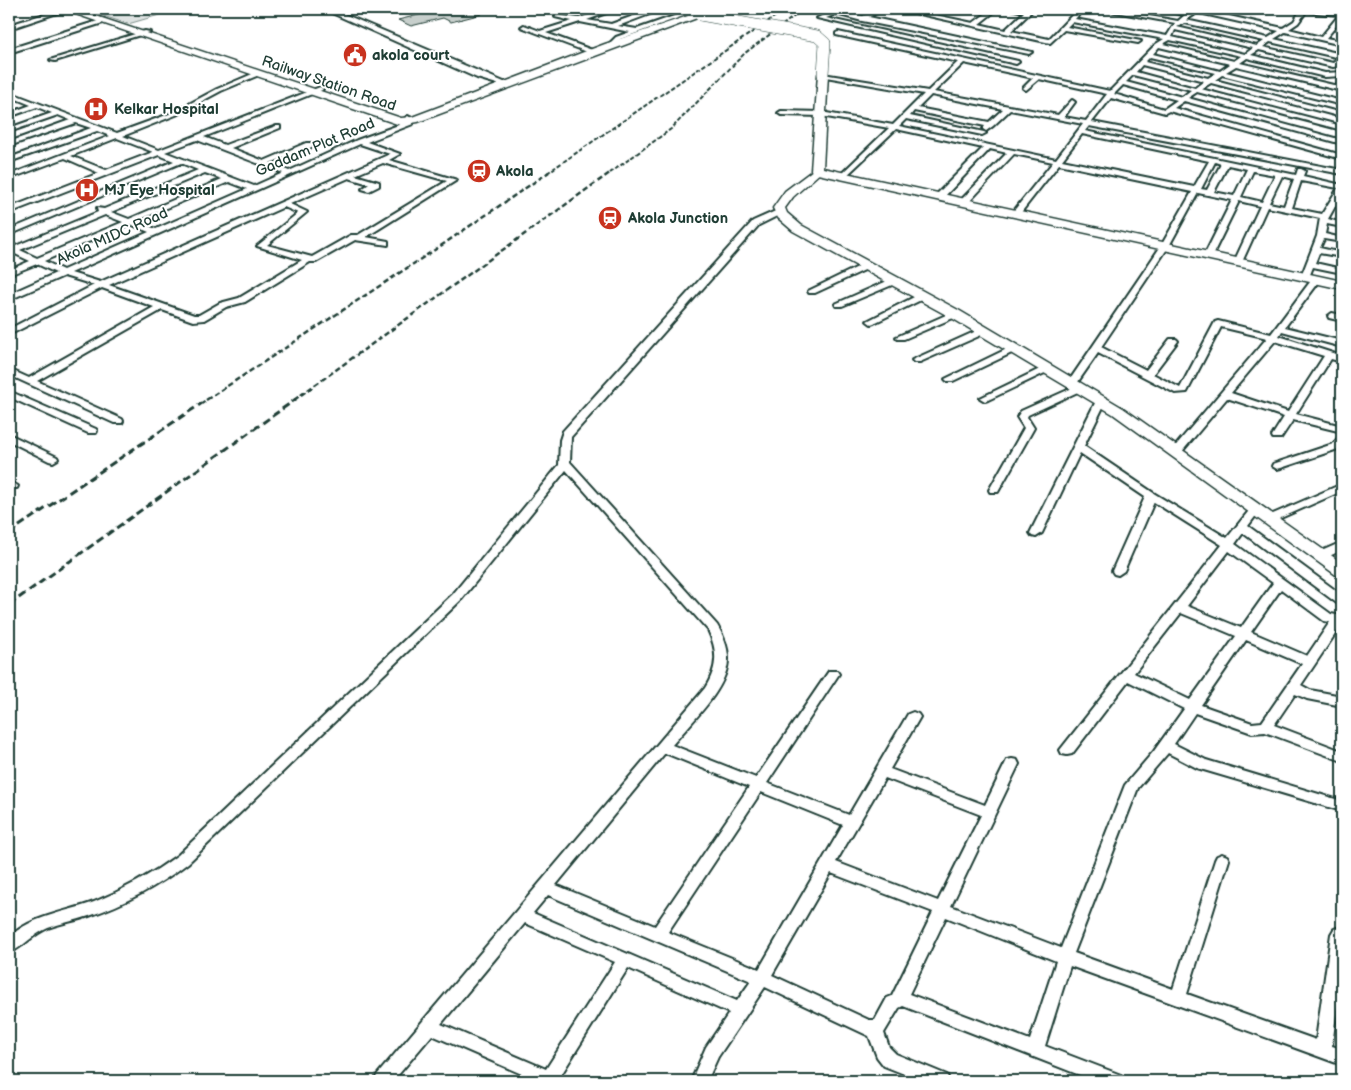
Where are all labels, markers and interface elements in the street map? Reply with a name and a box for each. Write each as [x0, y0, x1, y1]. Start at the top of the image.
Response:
public building icon: akola court [342, 42, 368, 68]
place label: akola court [372, 46, 450, 65]
street label: Railway Station Road [259, 52, 399, 115]
hospital icon: Kelkar Hospital [83, 96, 109, 122]
place label: Kelkar Hospital [114, 100, 219, 119]
street label: Gaddam Plot Road [253, 114, 378, 181]
station icon: Akola [466, 158, 492, 184]
place label: Akola [495, 162, 534, 181]
hospital icon: MJ Eye Hospital [74, 177, 100, 203]
place label: MJ Eye Hospital [104, 181, 215, 200]
street label: Akola MIDC Road [54, 203, 171, 270]
station icon: Akola Junction [597, 205, 623, 231]
place label: Akola Junction [627, 209, 728, 228]

